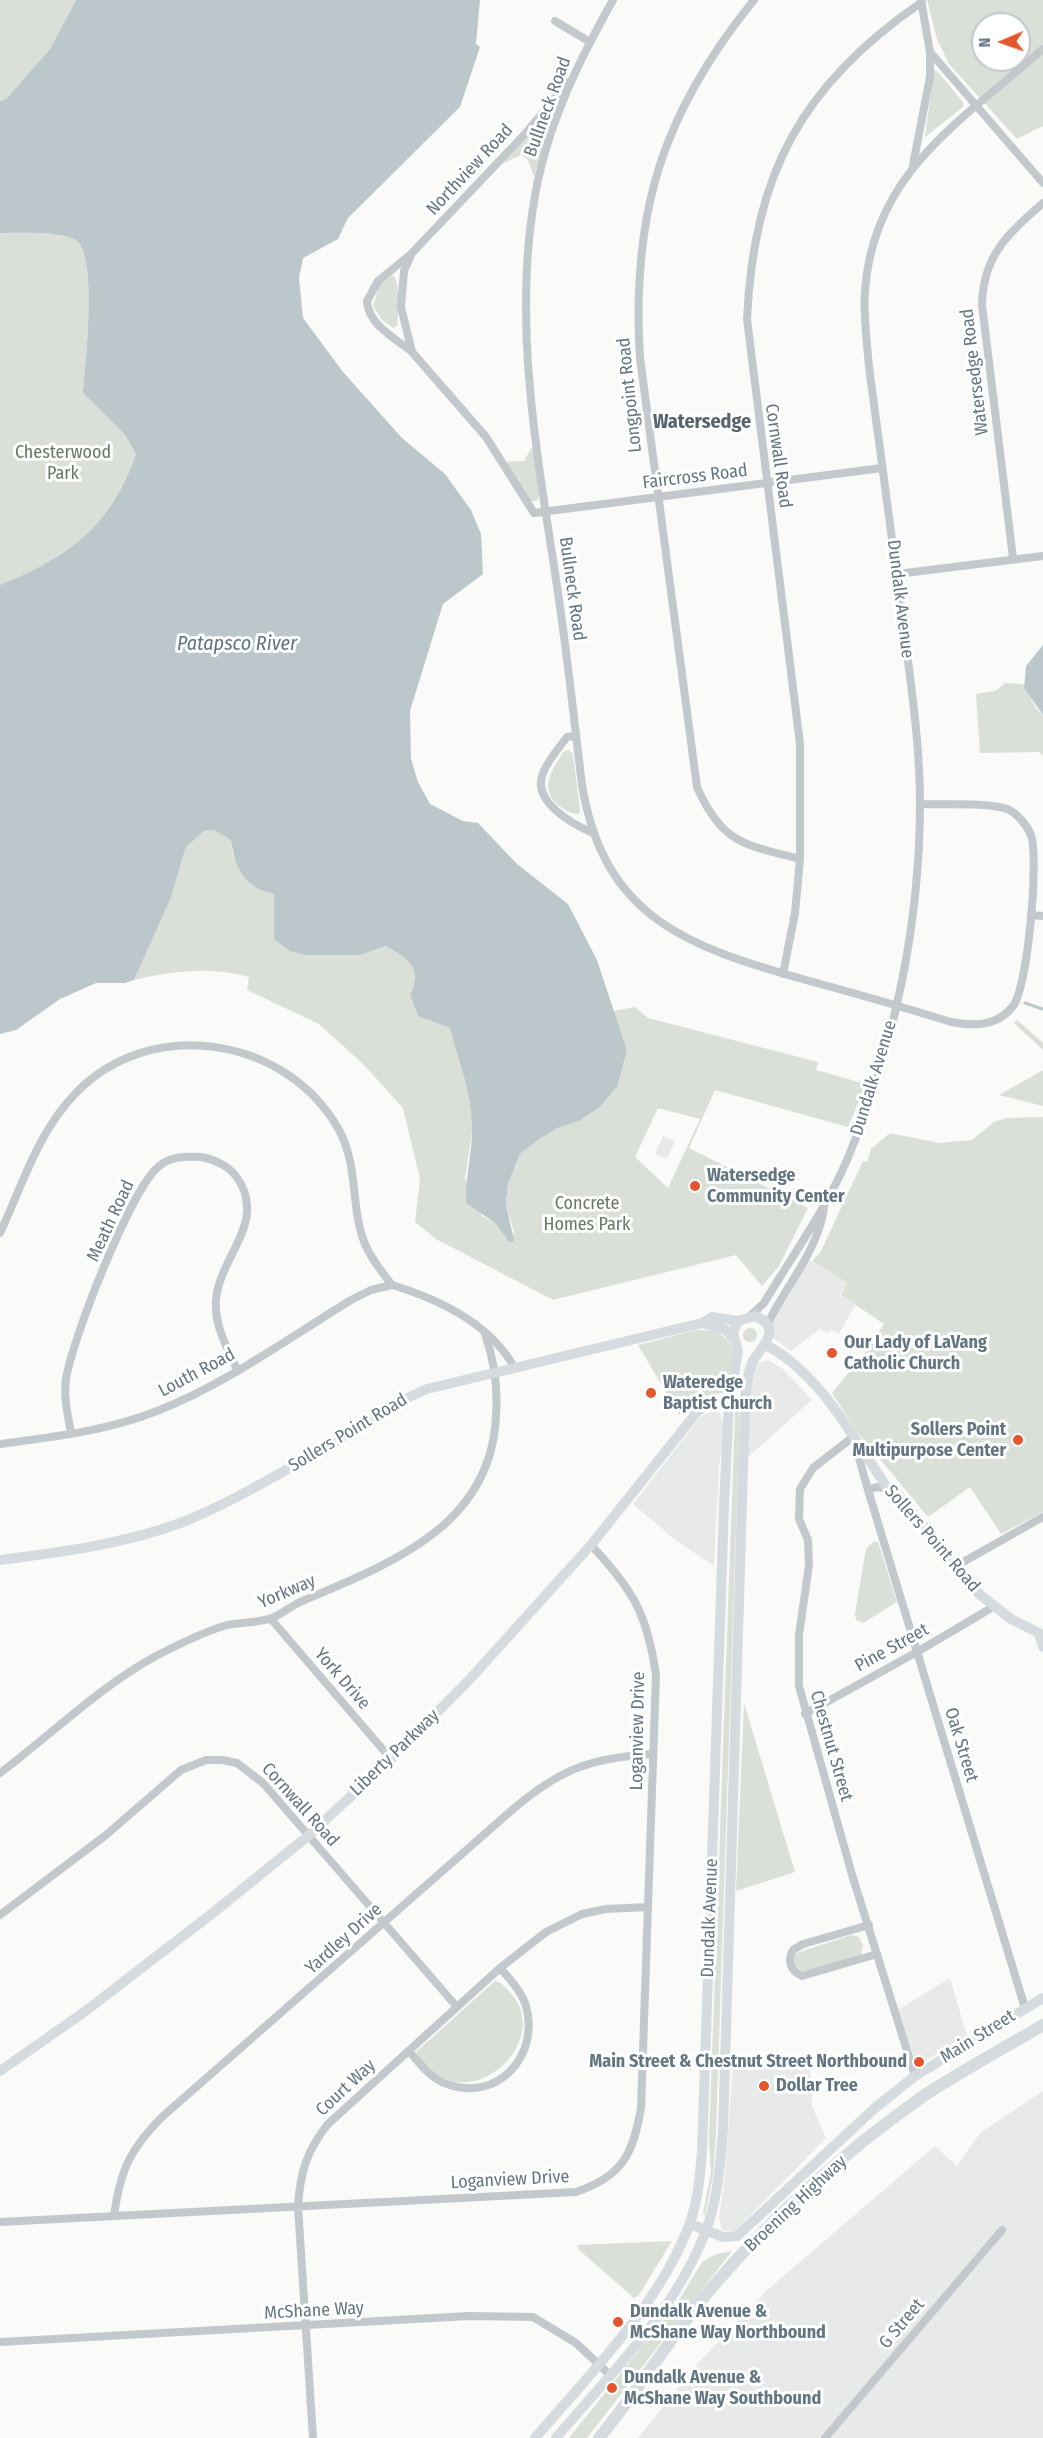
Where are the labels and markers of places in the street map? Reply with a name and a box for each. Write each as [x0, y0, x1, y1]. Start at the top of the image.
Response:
place label: Watersedge Community Center [707, 1165, 845, 1208]
marker: Watersedge Community Center [688, 1179, 702, 1193]
place label: Our Lady of LaVang Catholic Church [844, 1332, 987, 1374]
marker: Our Lady of LaVang Catholic Church [825, 1346, 839, 1360]
place label: Wateredge Baptist Church [663, 1372, 772, 1414]
marker: Wateredge Baptist Church [644, 1386, 658, 1400]
place label: Sollers Point Multipurpose Center [853, 1419, 1006, 1462]
marker: Sollers Point Multipurpose Center [1011, 1433, 1025, 1447]
place label: Main Street & Chestnut Street Northbound [589, 2051, 907, 2073]
marker: Main Street & Chestnut Street Northbound [912, 2055, 926, 2069]
place label: Dollar Tree [776, 2075, 858, 2097]
marker: Dollar Tree [757, 2079, 771, 2093]
place label: Dundalk Avenue & McShane Way Northbound [630, 2301, 826, 2344]
marker: Dundalk Avenue & McShane Way Northbound [611, 2315, 625, 2329]
place label: Dundalk Avenue & McShane Way Southbound [624, 2367, 821, 2410]
marker: Dundalk Avenue & McShane Way Southbound [605, 2381, 619, 2395]

